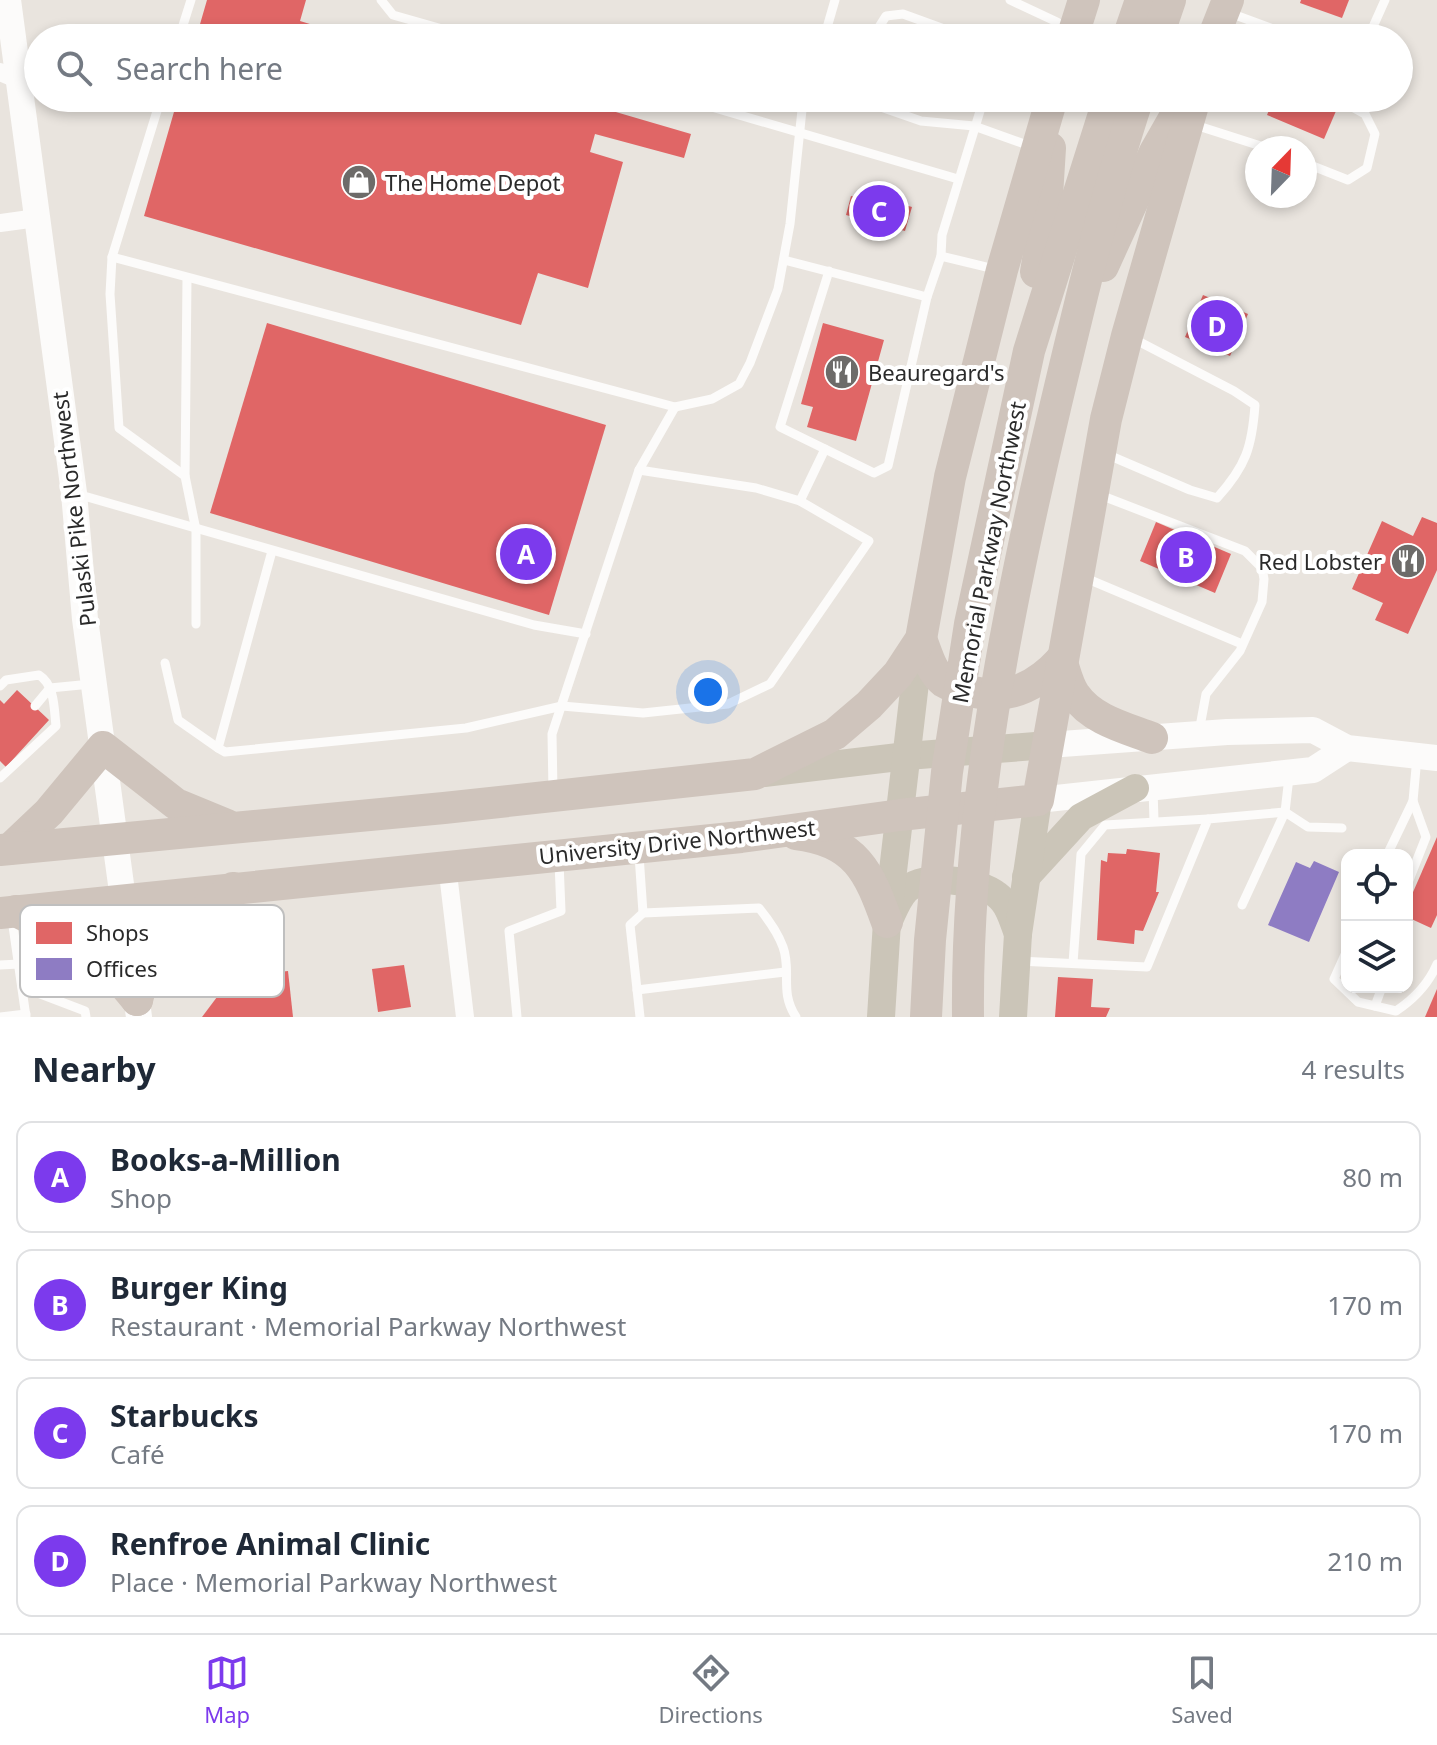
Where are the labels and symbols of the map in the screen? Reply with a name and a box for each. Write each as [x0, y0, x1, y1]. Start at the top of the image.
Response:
north arrow [1245, 136, 1317, 208]
shop icon: The Home Depot [340, 163, 378, 201]
place label: The Home Depot [385, 167, 561, 197]
pin: C [853, 181, 905, 241]
pin: D [1191, 296, 1243, 356]
restaurant icon: Beauregard's [823, 353, 861, 391]
place label: Beauregard's [868, 357, 1005, 387]
street label: Pulaski Pike Northwest [44, 390, 102, 628]
street label: Memorial Parkway Northwest [944, 399, 1032, 705]
pin: A [500, 524, 552, 584]
pin: B [1160, 527, 1212, 587]
restaurant icon: Red Lobster [1389, 542, 1427, 580]
place label: Red Lobster [1258, 546, 1382, 576]
your location [688, 672, 728, 712]
street label: University Drive Northwest [537, 812, 817, 870]
legend [20, 905, 284, 997]
text: Shops [86, 917, 149, 947]
text: Offices [86, 953, 158, 983]

